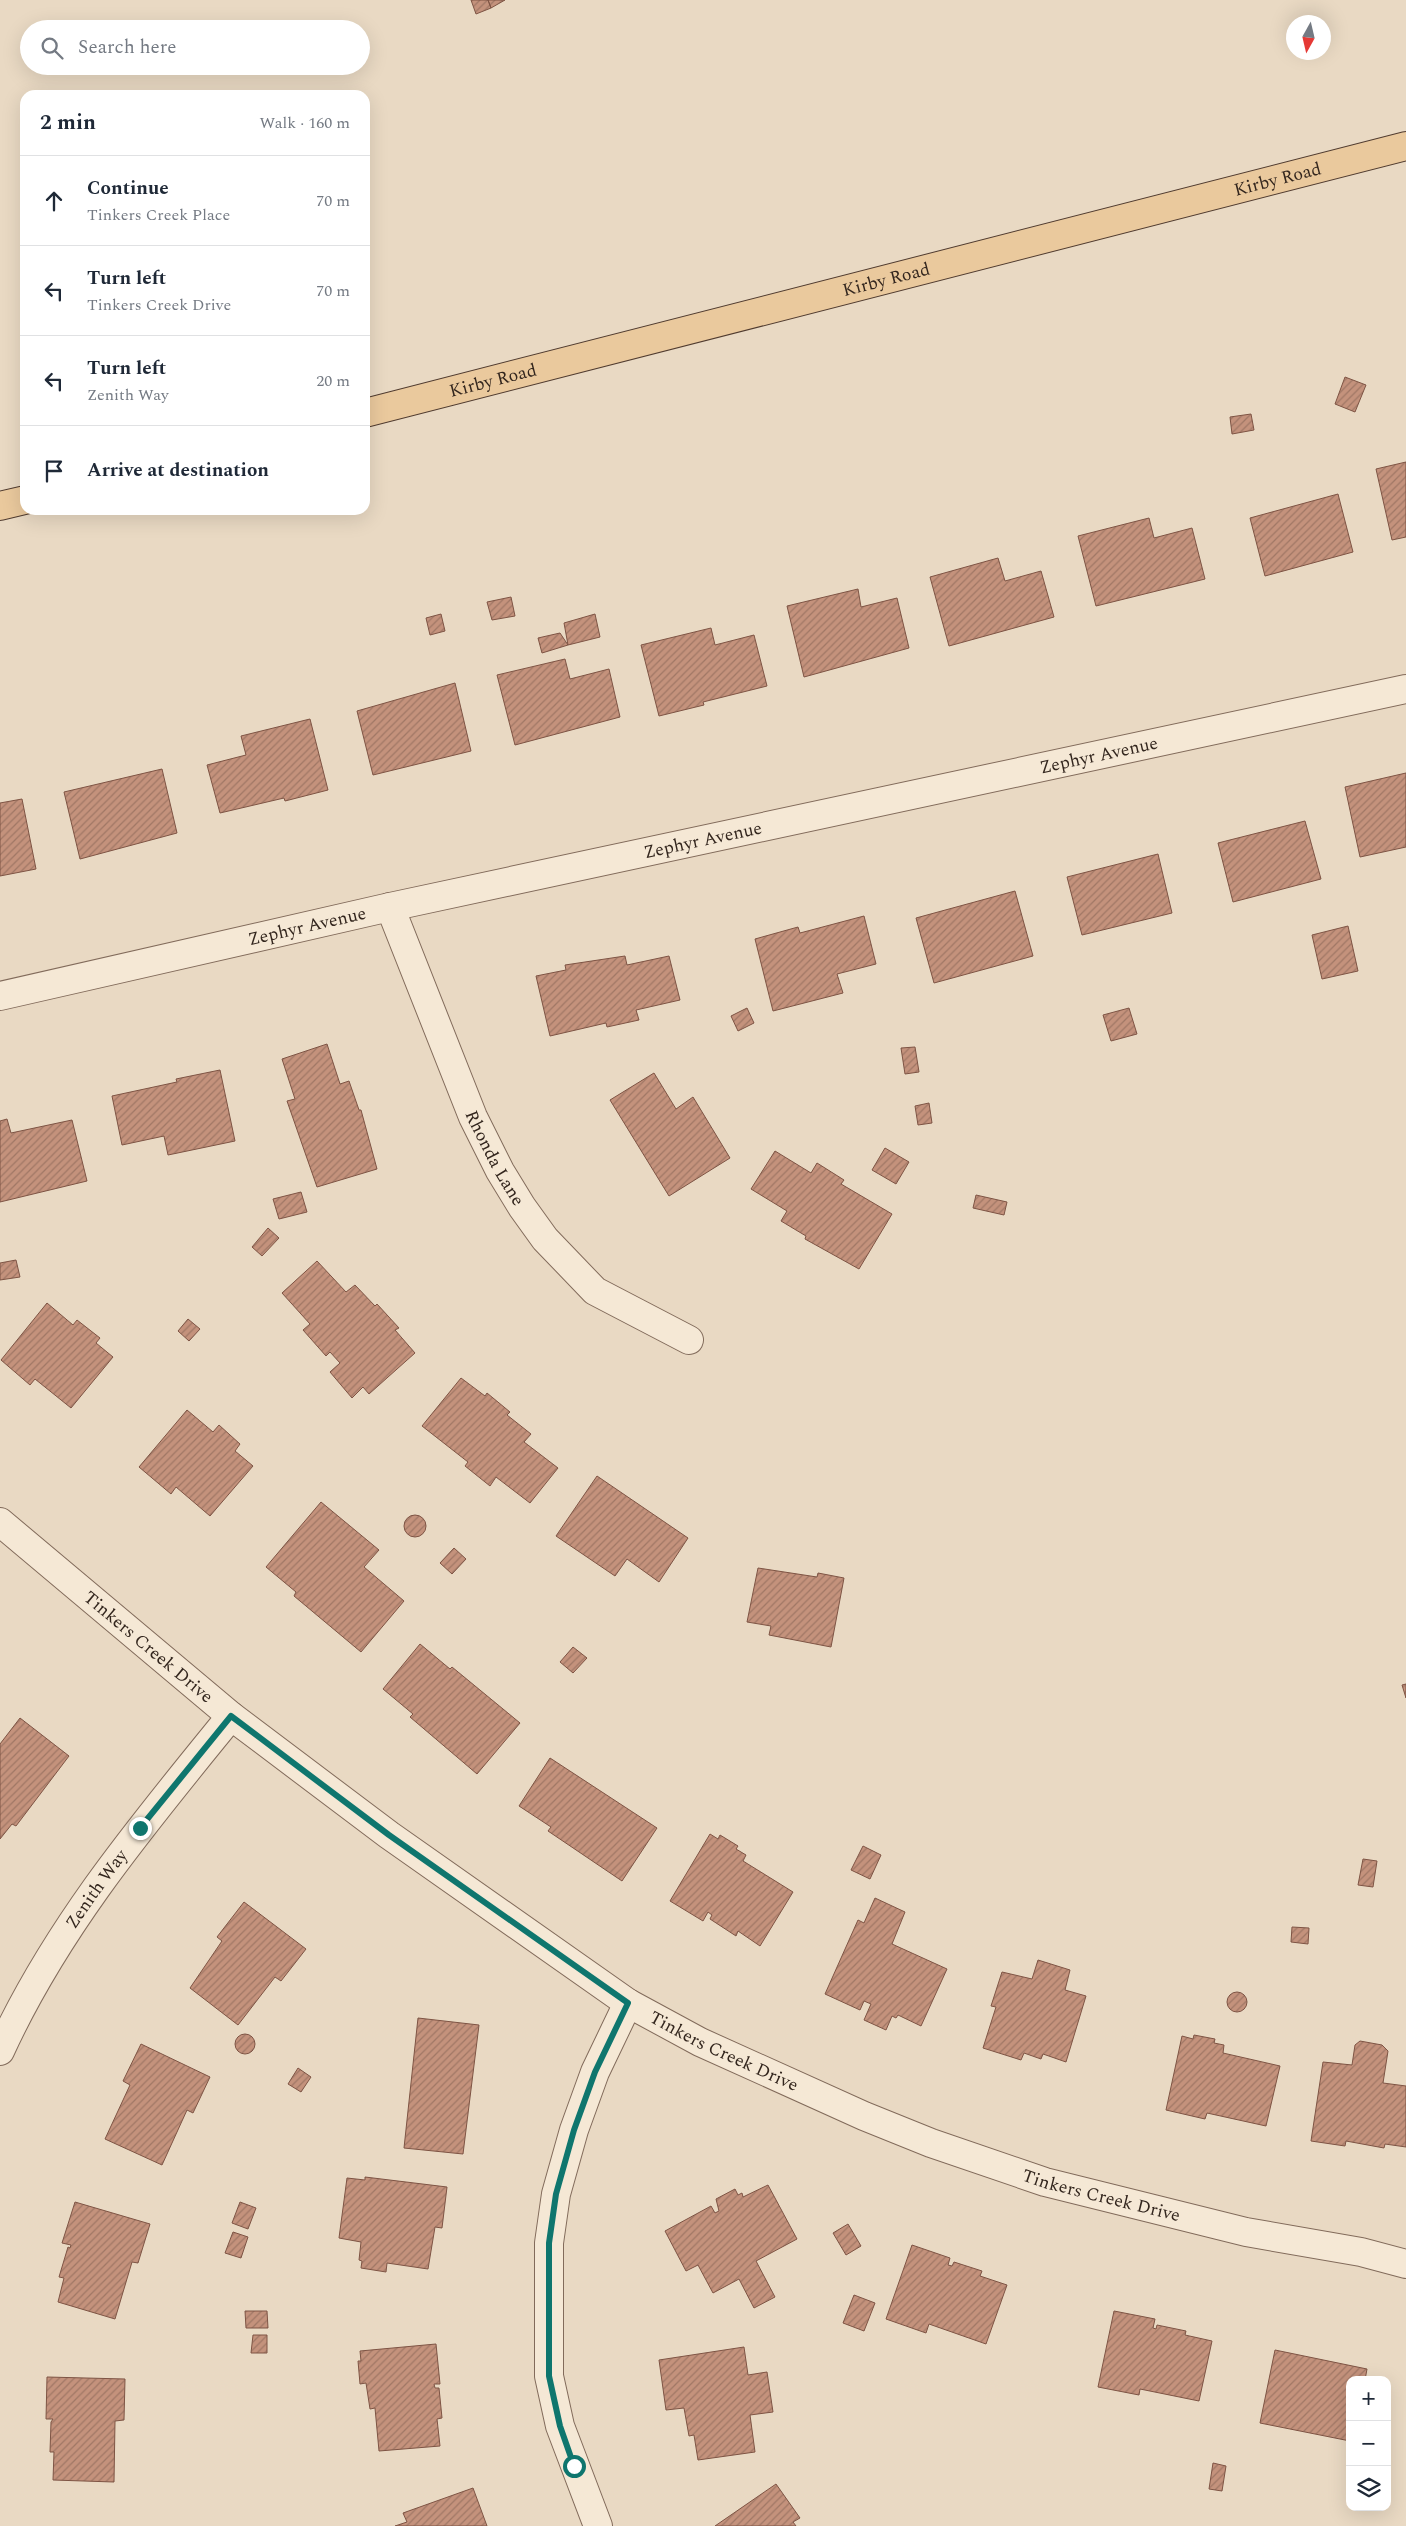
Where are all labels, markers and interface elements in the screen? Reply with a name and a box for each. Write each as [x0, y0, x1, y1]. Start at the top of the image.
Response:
north arrow [1286, 15, 1331, 60]
search box [20, 20, 370, 75]
text: Search here [78, 33, 177, 62]
icon: search [38, 34, 66, 62]
text: 2 min [40, 107, 96, 139]
text: Walk · 160 m [259, 111, 350, 135]
street label: Kirby Road [1231, 155, 1324, 203]
text: Continue [87, 174, 169, 203]
icon: ahead [40, 187, 68, 215]
text: 70 m [316, 189, 350, 213]
text: Tinkers Creek Place [87, 203, 230, 227]
street label: Kirby Road [839, 255, 933, 304]
text: Turn left [87, 264, 166, 293]
icon: left [40, 277, 68, 305]
text: 70 m [316, 279, 350, 303]
text: Tinkers Creek Drive [87, 293, 231, 317]
text: Turn left [87, 354, 166, 383]
street label: Kirby Road [446, 356, 540, 404]
icon: left [40, 367, 68, 395]
text: 20 m [316, 369, 350, 393]
text: Zenith Way [87, 383, 169, 407]
text: Arrive at destination [87, 456, 269, 485]
icon: arrive [40, 457, 68, 485]
street label: Zephyr Avenue [1037, 729, 1160, 781]
street label: Zephyr Avenue [641, 814, 764, 866]
street label: Zephyr Avenue [245, 899, 369, 952]
street label: Rhonda Lane [458, 1106, 532, 1211]
street label: Tinkers Creek Drive [78, 1584, 219, 1709]
route end [129, 1817, 152, 1840]
street label: Zenith Way [59, 1842, 135, 1934]
street label: Tinkers Creek Drive [645, 2004, 803, 2098]
street label: Tinkers Creek Drive [1019, 2162, 1183, 2229]
map controls [1346, 2376, 1391, 2511]
button: + [1346, 2376, 1391, 2421]
button: − [1346, 2421, 1391, 2466]
route start [563, 2455, 586, 2478]
button: layers [1346, 2466, 1391, 2511]

